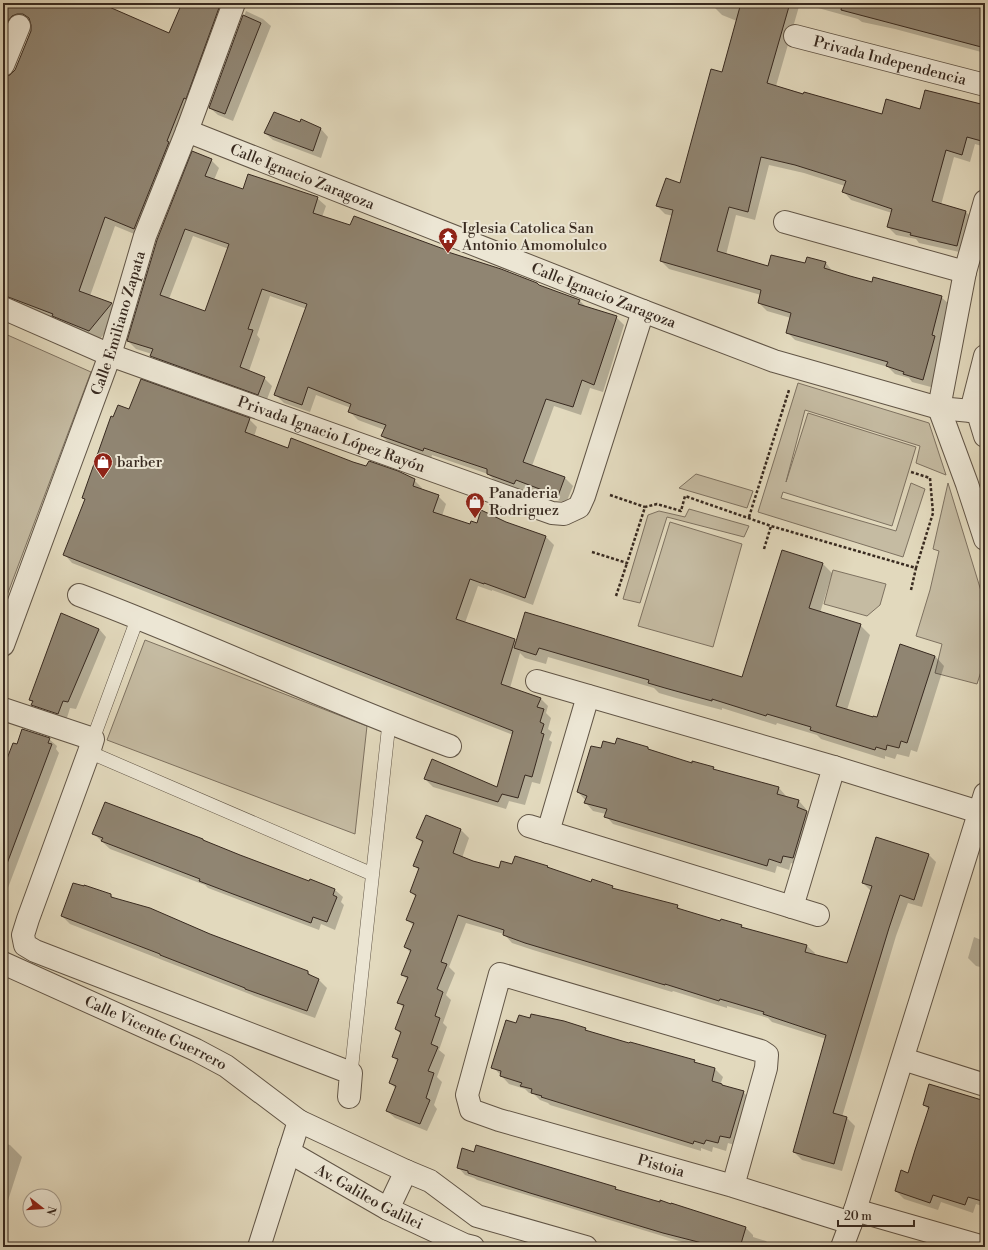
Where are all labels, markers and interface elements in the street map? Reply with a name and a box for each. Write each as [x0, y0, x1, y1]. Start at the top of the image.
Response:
street label: Privada Independencia [811, 32, 969, 90]
street label: Calle Ignacio Zaragoza [227, 140, 378, 214]
place label: Iglesia Catolica San Antonio Amomolulco [461, 219, 607, 255]
temple icon: Iglesia Catolica San Antonio Amomolulco [437, 226, 459, 254]
street label: Calle Emiliano Zapata [87, 248, 150, 398]
street label: Calle Ignacio Zaragoza [528, 259, 679, 333]
street label: Privada Ignacio López Rayón [235, 392, 428, 477]
shop icon: barber [92, 451, 114, 479]
place label: barber [117, 453, 163, 472]
place label: Panaderia Rodriguez [489, 484, 559, 520]
shop icon: Panaderia Rodriguez [464, 491, 486, 519]
street label: Calle Vicente Guerrero [81, 992, 230, 1075]
street label: Pistoia [635, 1151, 687, 1182]
street label: Av. Galileo Galilei [311, 1160, 426, 1234]
north arrow [22, 1188, 62, 1228]
scale bar [838, 1202, 914, 1228]
text: N [43, 1204, 59, 1217]
text: 20 m [844, 1209, 872, 1224]

